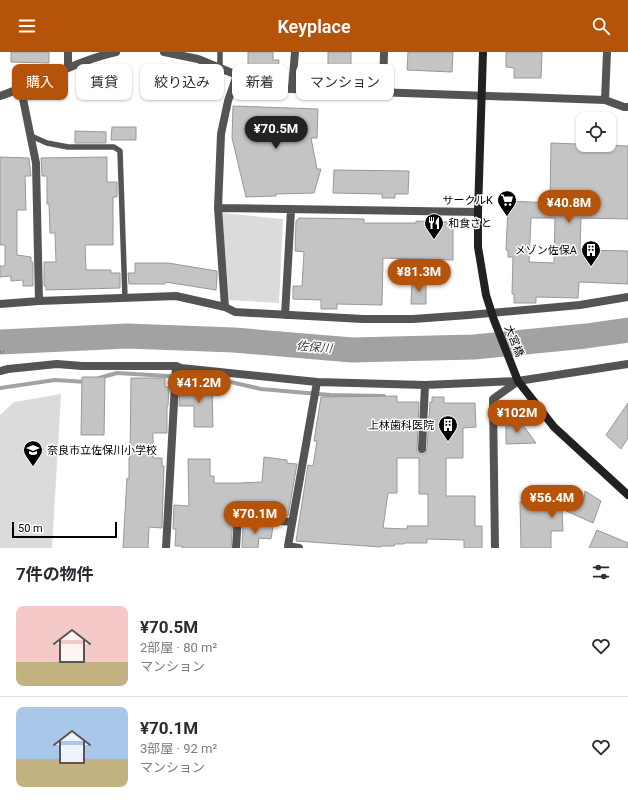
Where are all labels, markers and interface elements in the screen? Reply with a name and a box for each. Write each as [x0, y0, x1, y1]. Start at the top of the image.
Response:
icon: menu [16, 15, 38, 37]
icon: search [590, 15, 612, 37]
text: Keyplace [277, 16, 351, 37]
chip: 購入 [12, 64, 68, 100]
chip: 賃貸 [76, 64, 132, 100]
chip: 絞り込み [140, 64, 224, 100]
chip: 新着 [232, 64, 288, 100]
chip: マンション [296, 64, 394, 100]
map controls [576, 112, 616, 152]
button: locate [576, 112, 616, 152]
pin: ¥70.5M [243, 116, 309, 150]
text: ¥70.5M [254, 121, 298, 136]
supermarket icon: サークルK [496, 189, 518, 217]
pin: ¥40.8M [536, 190, 602, 224]
place label: サークルK [442, 194, 493, 207]
text: ¥40.8M [547, 195, 591, 210]
restaurant icon: 和食さと [423, 212, 445, 240]
place label: 和食さと [448, 217, 492, 230]
building icon: メゾン佐保A [580, 239, 602, 267]
place label: メゾン佐保A [515, 244, 578, 257]
pin: ¥81.3M [386, 259, 452, 293]
text: ¥81.3M [397, 264, 441, 279]
street label: 大宮橋 [502, 323, 526, 359]
water label: 佐保川 [295, 338, 335, 356]
pin: ¥41.2M [166, 370, 232, 404]
text: ¥41.2M [177, 375, 221, 390]
pin: ¥102M [489, 400, 545, 434]
text: ¥102M [497, 405, 537, 420]
building icon: 上林歯科医院 [437, 414, 459, 442]
place label: 上林歯科医院 [368, 419, 434, 432]
school or university icon: 奈良市立佐保川小学校 [22, 439, 44, 467]
place label: 奈良市立佐保川小学校 [47, 444, 157, 457]
pin: ¥56.4M [519, 485, 585, 519]
text: ¥56.4M [530, 490, 574, 505]
pin: ¥70.1M [222, 501, 288, 535]
text: ¥70.1M [233, 506, 277, 521]
scale bar [12, 520, 117, 539]
text: 50 m [18, 522, 43, 535]
icon: filters [590, 561, 612, 583]
text: 7件の物件 [16, 564, 94, 584]
text: ¥70.5M [140, 617, 198, 637]
icon: home [48, 622, 96, 670]
icon: heart [590, 635, 612, 657]
text: 2部屋 · 80 m² [140, 640, 217, 655]
text: マンション [140, 659, 205, 674]
text: ¥70.1M [140, 718, 198, 738]
icon: home [48, 723, 96, 771]
icon: heart [590, 736, 612, 758]
text: 3部屋 · 92 m² [140, 741, 217, 756]
text: マンション [140, 760, 205, 775]

